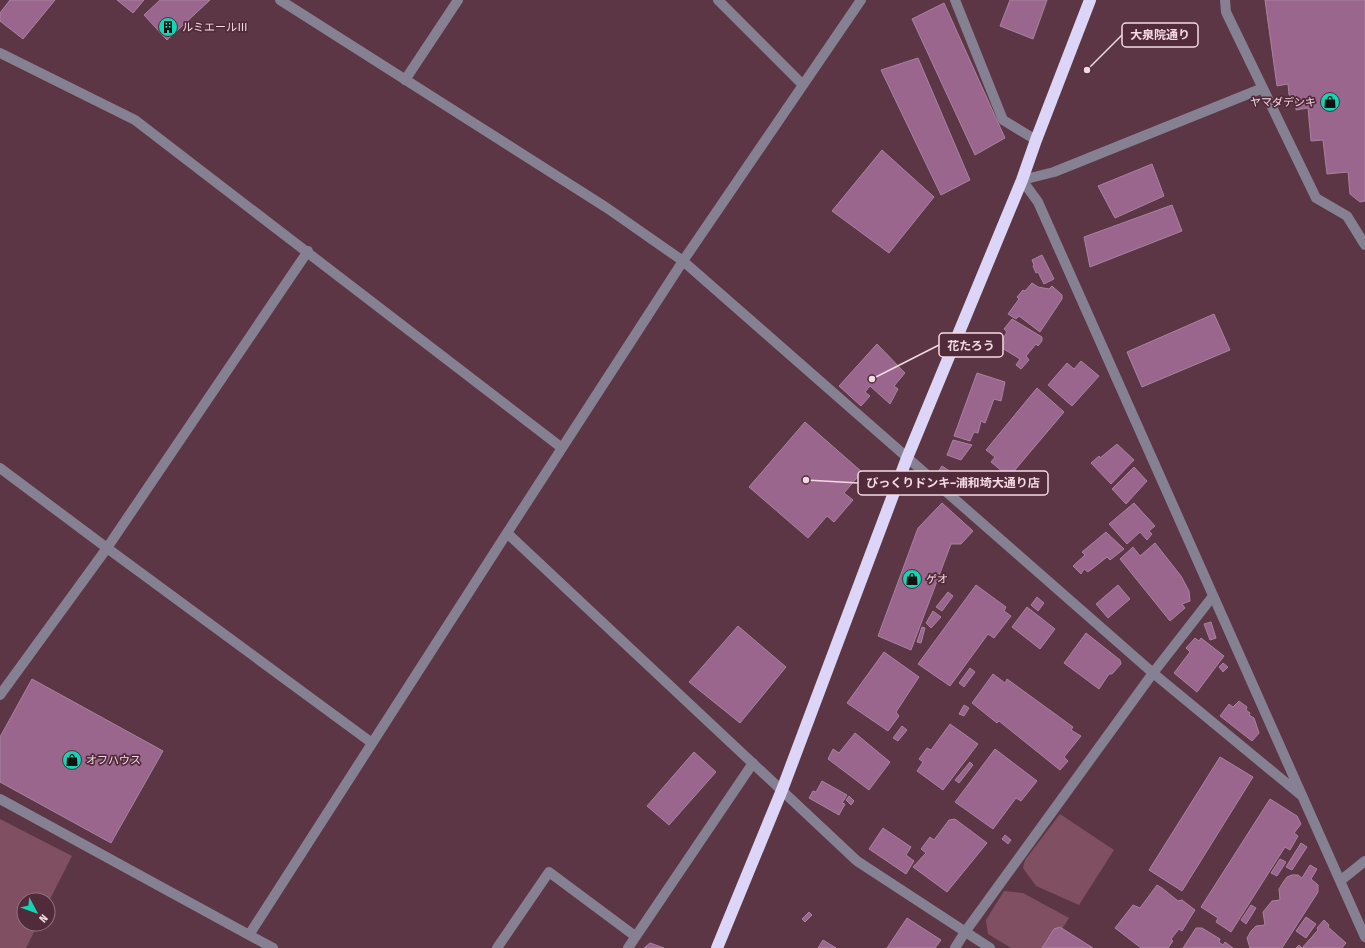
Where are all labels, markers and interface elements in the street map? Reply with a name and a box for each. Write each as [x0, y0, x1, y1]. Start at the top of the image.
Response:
building icon: ルミエールⅢ [157, 16, 179, 38]
place label: ルミエールⅢ [182, 21, 248, 34]
callout: 大泉院通り [1122, 23, 1198, 47]
text: 大泉院通り [1130, 28, 1190, 42]
shop icon: ヤマダデンキ [1319, 91, 1341, 113]
place label: ヤマダデンキ [1250, 96, 1316, 109]
callout: 花たろう [939, 333, 1003, 357]
text: 花たろう [947, 339, 995, 353]
callout: びっくりドンキ―浦和埼大通り店 [858, 471, 1048, 495]
text: びっくりドンキ―浦和埼大通り店 [866, 476, 1040, 490]
shop icon: ゲオ [901, 568, 923, 590]
place label: ゲオ [926, 573, 948, 586]
shop icon: オフハウス [61, 749, 83, 771]
place label: オフハウス [86, 754, 141, 767]
north arrow [16, 892, 56, 932]
text: N [36, 911, 50, 925]

